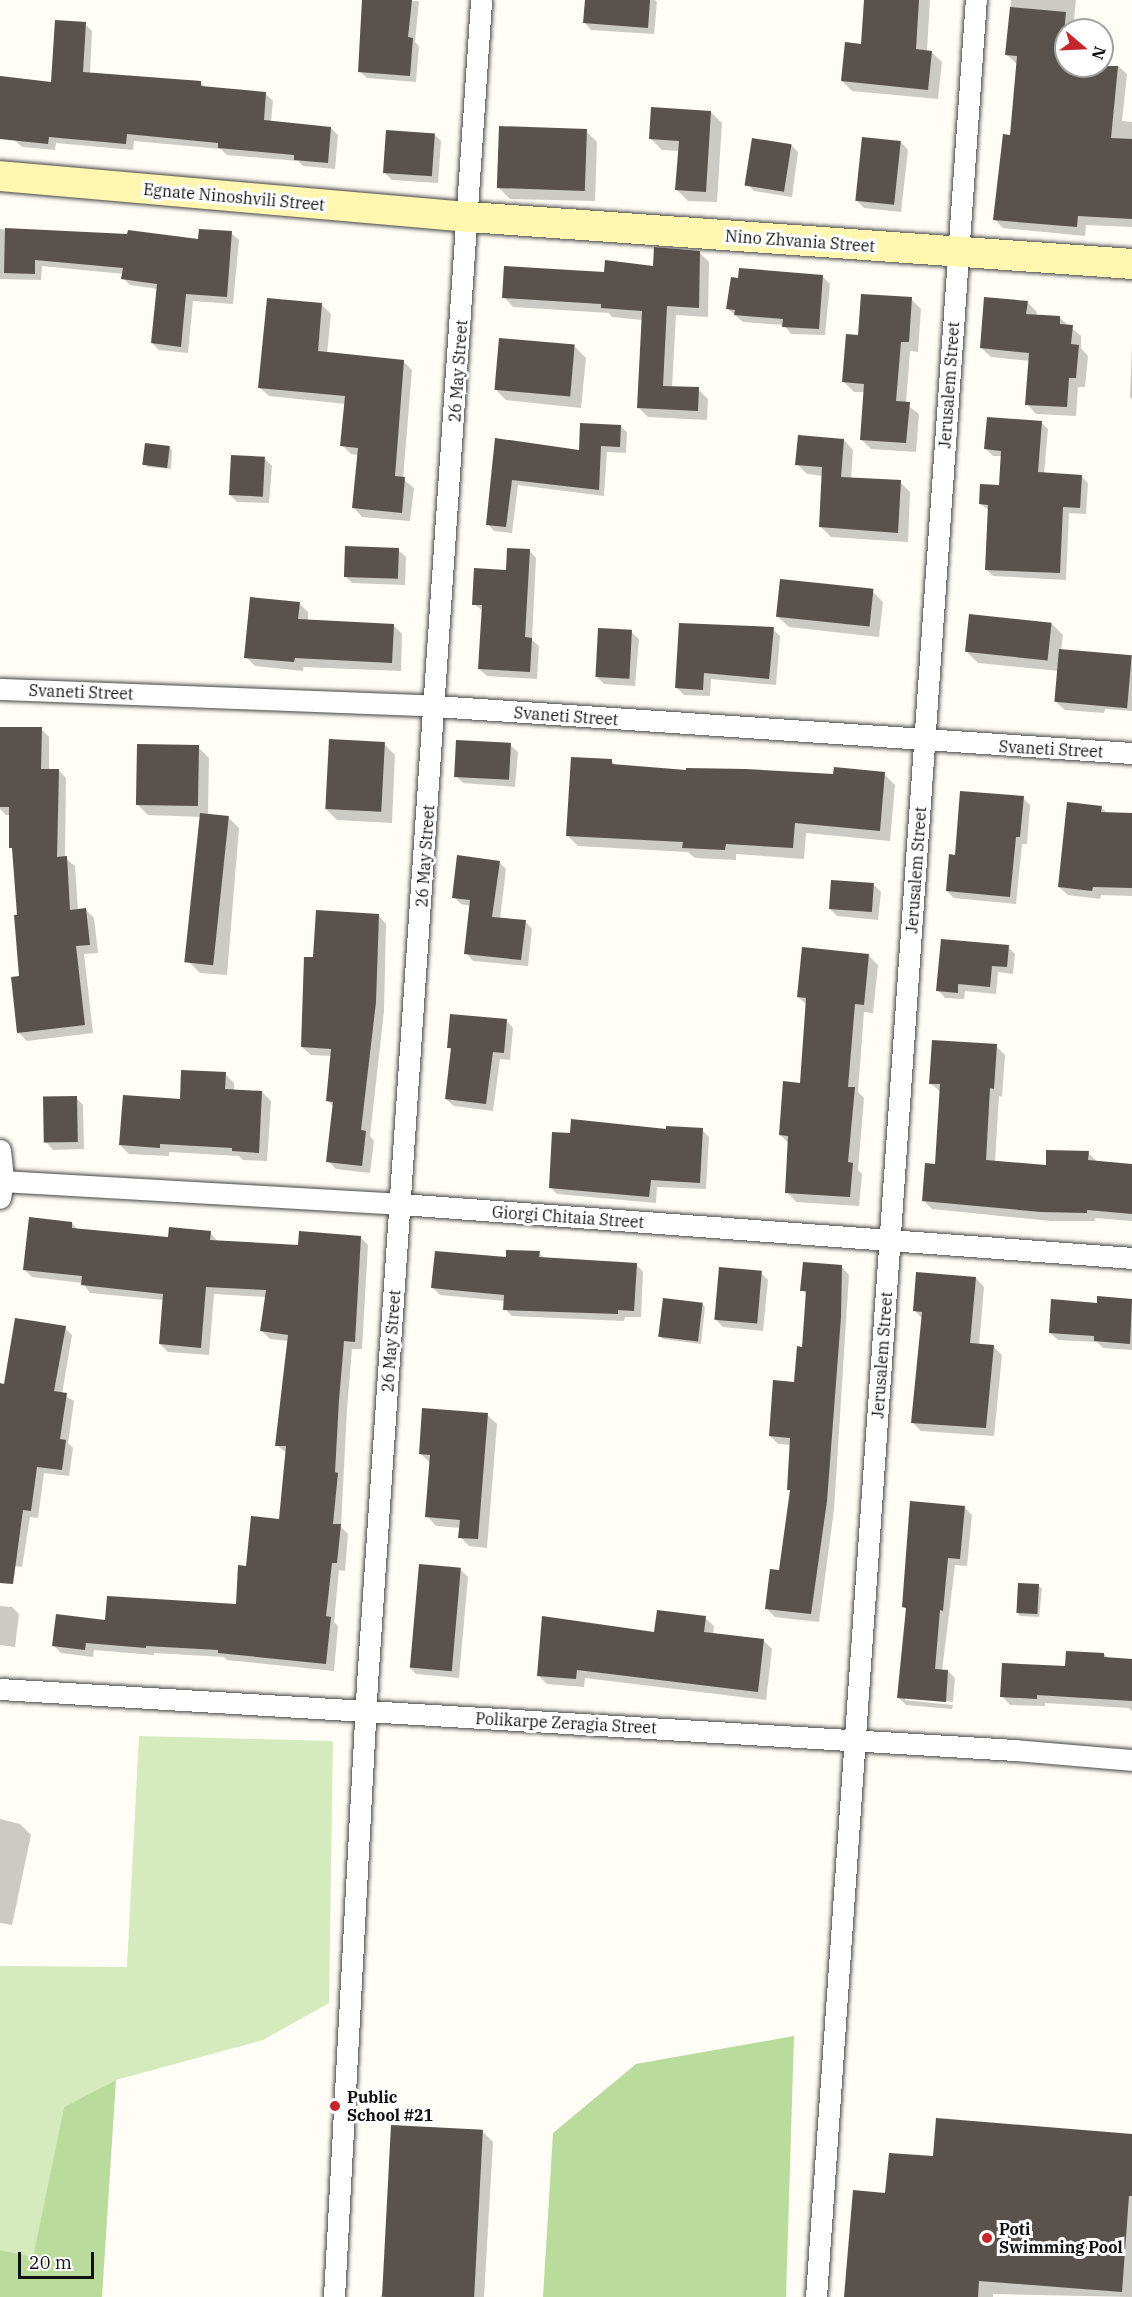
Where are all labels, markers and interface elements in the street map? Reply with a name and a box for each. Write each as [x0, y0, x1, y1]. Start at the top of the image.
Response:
north arrow [1054, 18, 1114, 78]
text: N [1088, 44, 1111, 62]
street label: Egnate Ninoshvili Street [143, 180, 325, 214]
street label: Nino Zhvania Street [724, 226, 876, 256]
street label: 26 May Street [445, 319, 471, 423]
street label: Jerusalem Street [935, 321, 963, 449]
street label: Svaneti Street [28, 681, 134, 703]
street label: Svaneti Street [513, 703, 619, 729]
street label: Svaneti Street [998, 737, 1104, 761]
street label: 26 May Street [412, 804, 438, 908]
street label: Jerusalem Street [902, 806, 930, 934]
street label: Giorgi Chitaia Street [491, 1202, 645, 1232]
street label: 26 May Street [378, 1289, 404, 1393]
street label: Jerusalem Street [868, 1291, 896, 1419]
street label: Polikarpe Zeragia Street [475, 1709, 657, 1737]
place label: Public School #21 [347, 2087, 433, 2125]
marker: Public School #21 [328, 2099, 342, 2113]
place label: Poti Swimming Pool [999, 2219, 1123, 2257]
marker: Poti Swimming Pool [980, 2231, 994, 2245]
scale bar [21, 2240, 98, 2278]
text: 20 m [29, 2251, 72, 2274]

